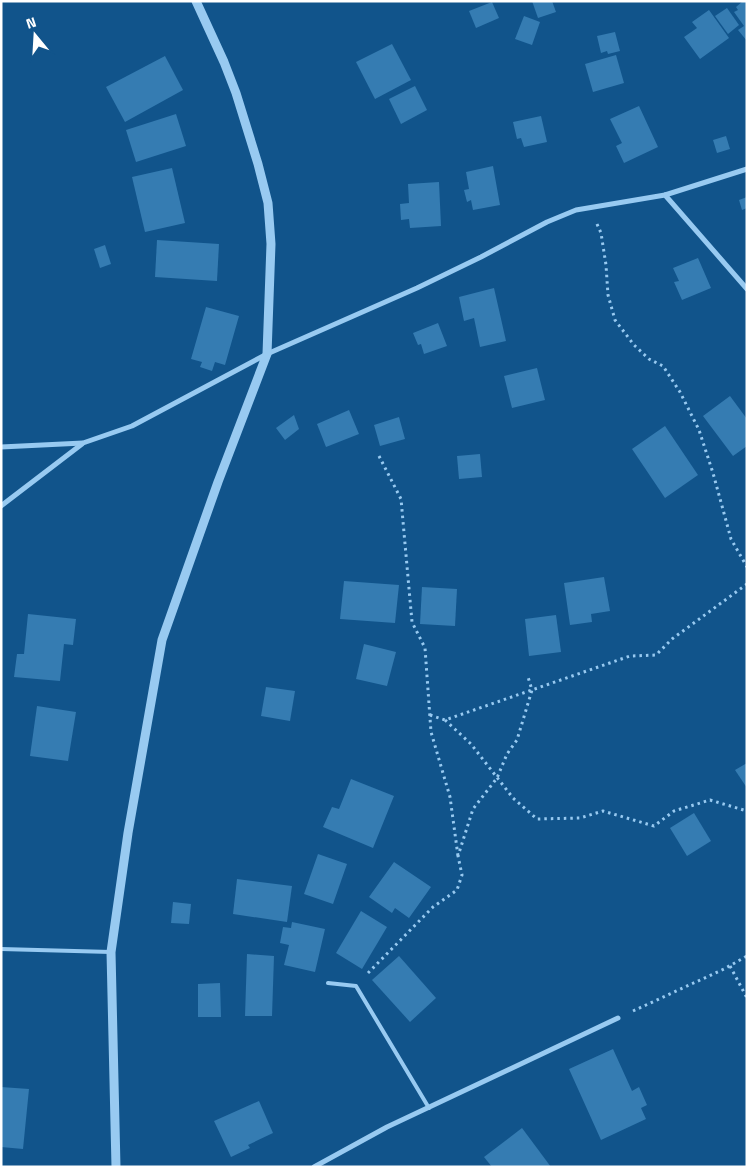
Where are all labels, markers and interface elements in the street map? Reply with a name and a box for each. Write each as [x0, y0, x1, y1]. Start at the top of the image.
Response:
north arrow [10, 10, 60, 60]
text: N [23, 11, 39, 34]

